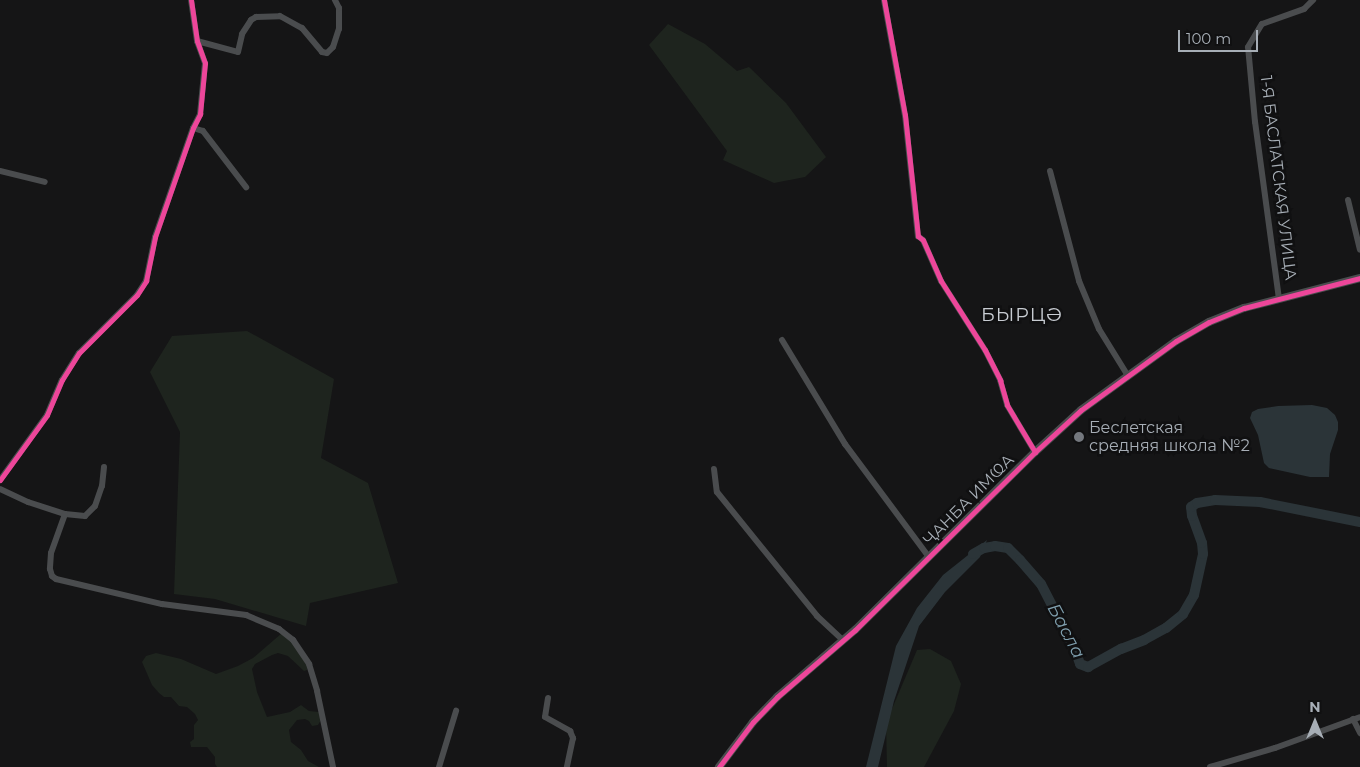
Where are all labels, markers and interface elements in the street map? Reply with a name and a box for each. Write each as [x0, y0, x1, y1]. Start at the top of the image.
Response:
scale bar [1180, 20, 1260, 52]
text: 100 m [1186, 29, 1231, 48]
street label: 1-Я БАСЛАТСКАЯ УЛИЦА [1256, 75, 1300, 281]
district label: БЫРЦӘ [980, 304, 1064, 326]
place label: Беслетская средняя школа №2 [1089, 418, 1250, 456]
marker: Беслетская средняя школа №2 [1073, 431, 1085, 443]
street label: ҶАНБА ИМҨА [920, 451, 1018, 549]
water label: Басла [1043, 600, 1089, 662]
north arrow [1290, 697, 1340, 747]
text: N [1309, 698, 1321, 716]

